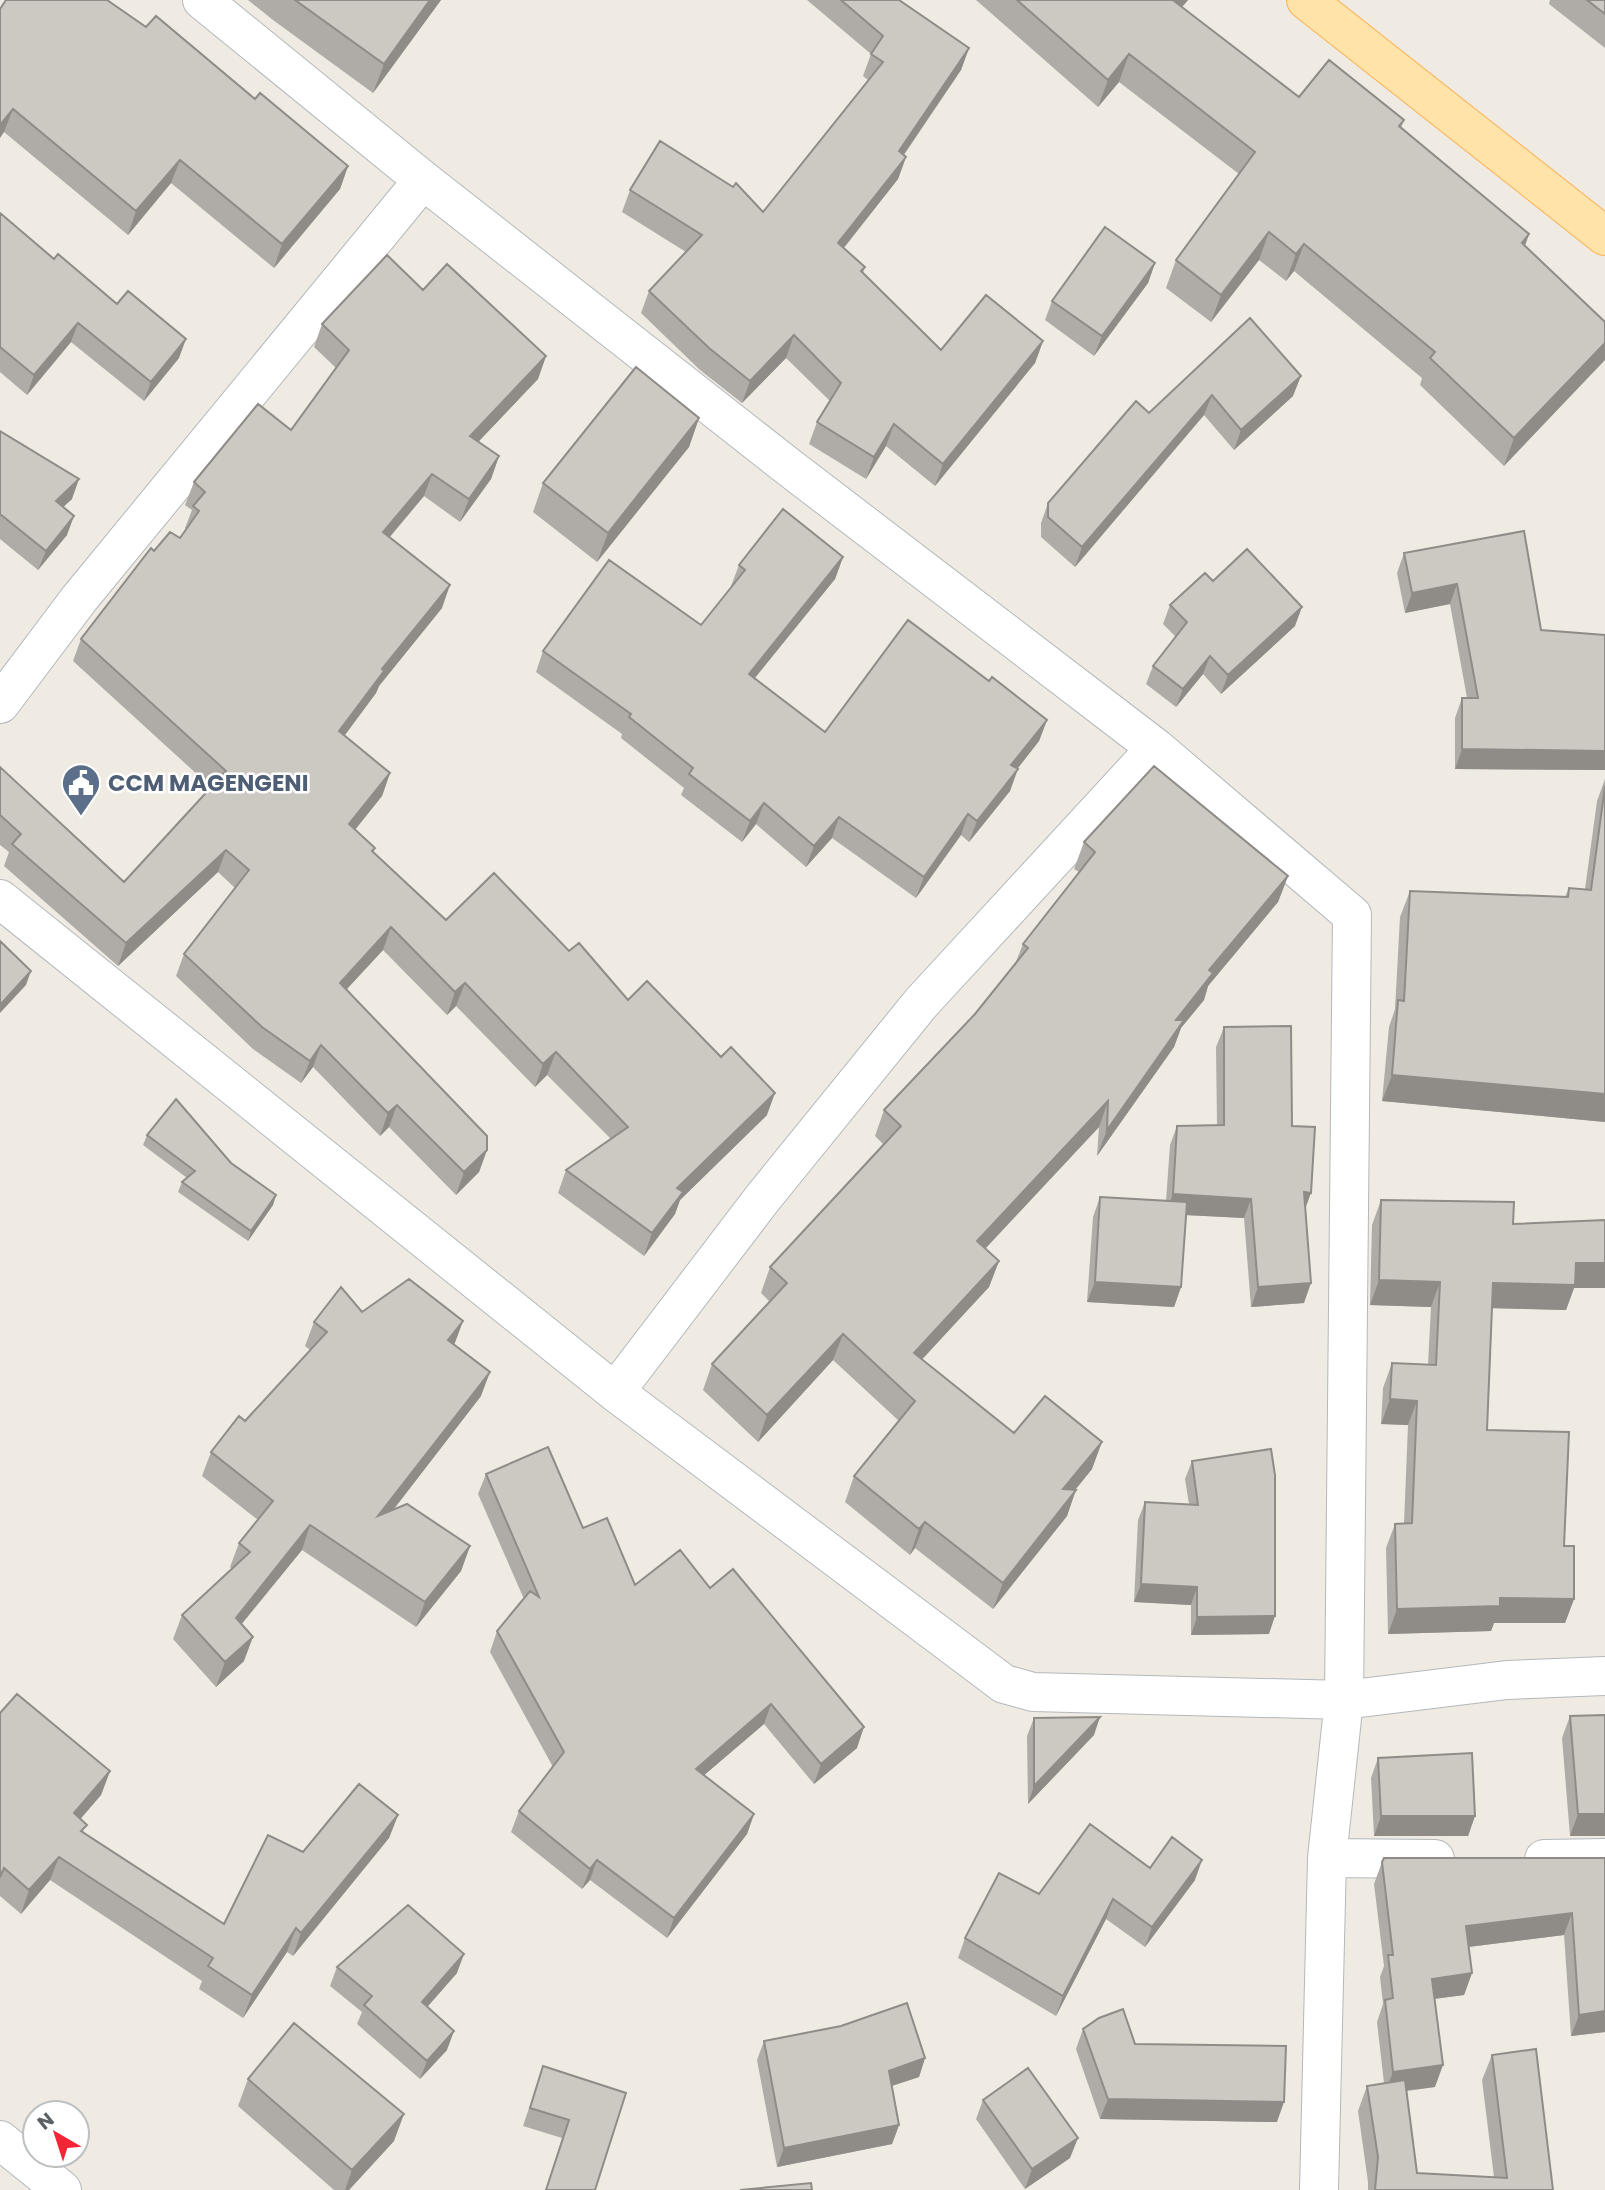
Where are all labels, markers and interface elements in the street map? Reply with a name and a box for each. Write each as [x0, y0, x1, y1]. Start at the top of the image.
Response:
public building icon: CCM MAGENGENI [60, 762, 102, 817]
place label: CCM MAGENGENI [108, 767, 308, 799]
north arrow [21, 2099, 91, 2169]
text: N [32, 2106, 60, 2136]

